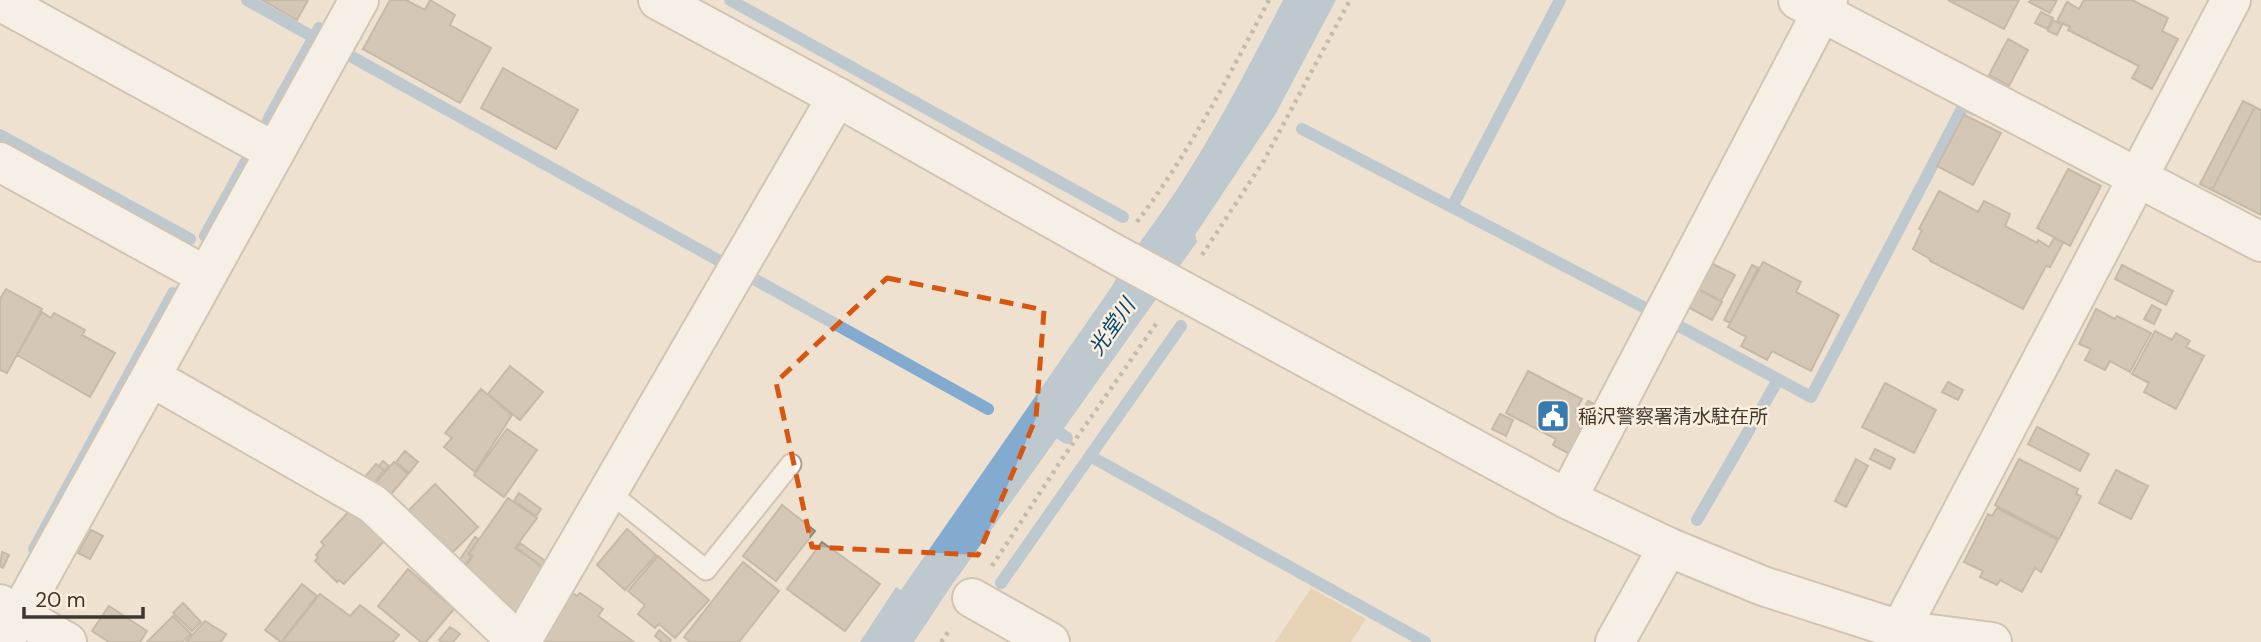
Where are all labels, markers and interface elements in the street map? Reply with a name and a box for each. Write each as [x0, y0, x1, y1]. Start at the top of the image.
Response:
water label: 光堂川 [1082, 292, 1143, 361]
public building icon: 稲沢警察署清水駐在所 [1534, 397, 1572, 435]
place label: 稲沢警察署清水駐在所 [1578, 404, 1768, 429]
scale bar [24, 576, 144, 620]
text: 20 m [35, 586, 86, 614]

